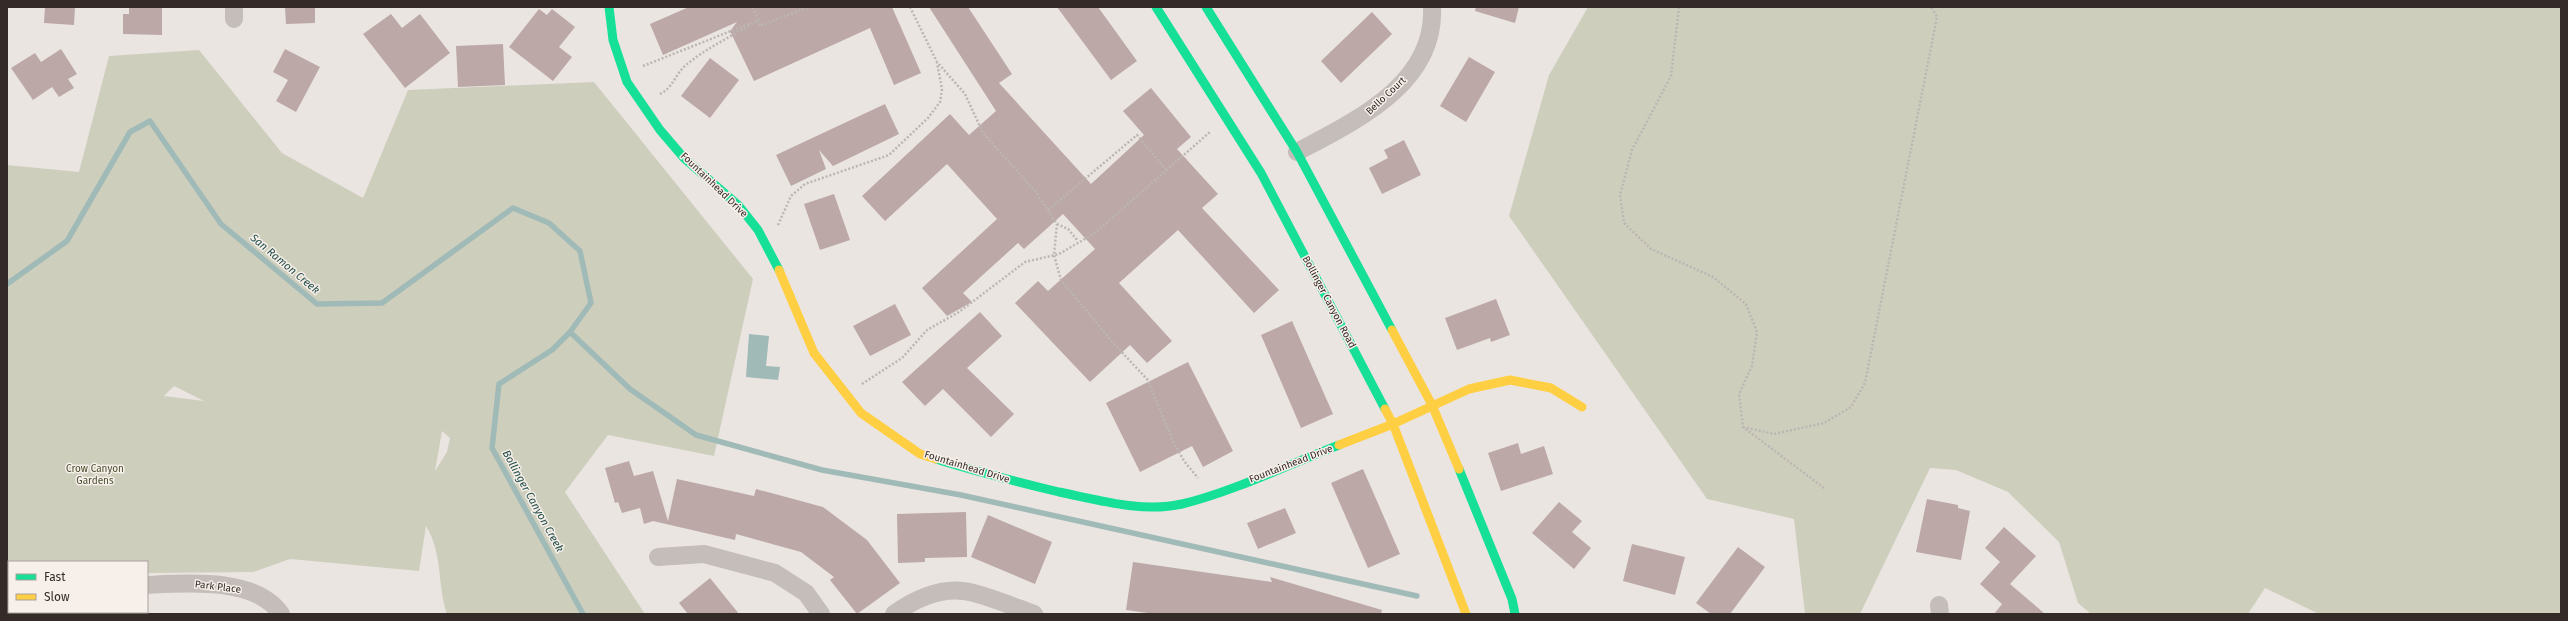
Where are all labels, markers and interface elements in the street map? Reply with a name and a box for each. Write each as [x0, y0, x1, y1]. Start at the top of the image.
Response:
street label: Bello Court [1363, 74, 1409, 118]
street label: Fountainhead Drive [678, 150, 750, 220]
water label: San Ramon Creek [247, 231, 322, 297]
street label: Bollinger Canyon Road [1300, 254, 1358, 350]
street label: Fountainhead Drive [1248, 443, 1334, 485]
water label: Bollinger Canyon Creek [500, 448, 566, 554]
street label: Fountainhead Drive [923, 448, 1011, 486]
park label: Crow Canyon Gardens [66, 463, 124, 487]
legend [8, 561, 148, 613]
text: Fast [44, 570, 66, 584]
street label: Park Place [194, 578, 242, 596]
text: Slow [44, 590, 70, 604]

